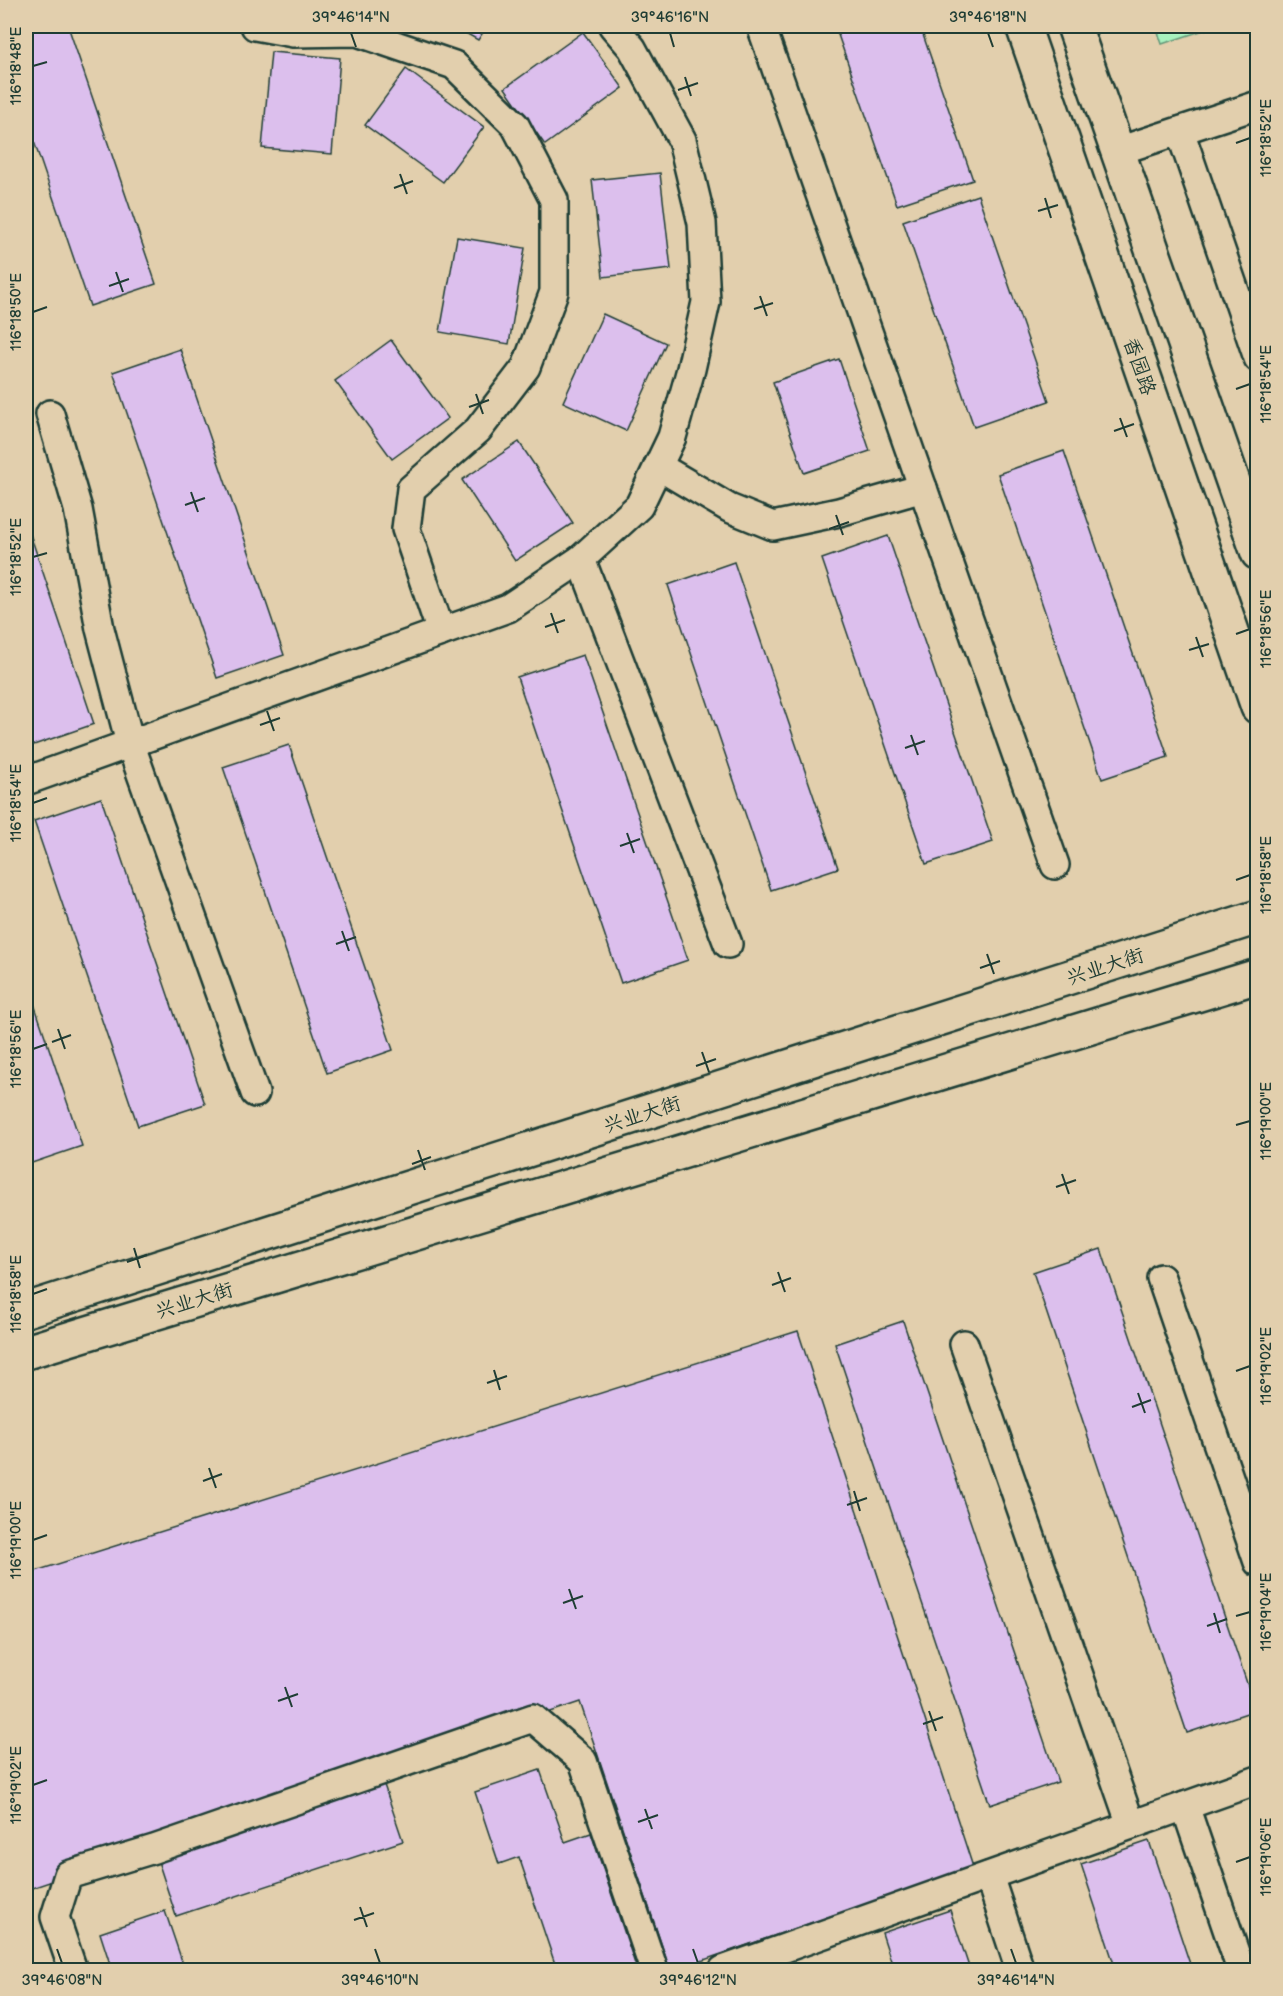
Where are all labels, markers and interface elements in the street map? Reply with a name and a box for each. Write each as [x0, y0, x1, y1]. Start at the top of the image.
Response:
text: 39°46'14"N [312, 8, 390, 27]
text: 39°46'16"N [631, 8, 709, 27]
text: 39°46'18"N [949, 8, 1027, 27]
text: 116°18'48"E [7, 27, 26, 105]
text: 116°18'52"E [1257, 99, 1276, 177]
text: 116°18'50"E [7, 273, 26, 351]
street label: 香园路 [1118, 334, 1160, 400]
text: 116°18'54"E [1257, 345, 1276, 423]
text: 116°18'52"E [7, 518, 26, 596]
text: 116°18'56"E [1257, 590, 1276, 668]
text: 116°18'54"E [7, 764, 26, 842]
text: 116°18'58"E [1257, 836, 1276, 914]
street label: 兴业大街 [1064, 943, 1147, 991]
text: 116°18'56"E [7, 1010, 26, 1088]
text: 116°19'00"E [1257, 1082, 1276, 1160]
street label: 兴业大街 [601, 1091, 684, 1139]
text: 116°18'58"E [7, 1255, 26, 1333]
street label: 兴业大街 [153, 1278, 236, 1324]
text: 116°19'02"E [1257, 1327, 1276, 1405]
text: 116°19'00"E [7, 1501, 26, 1579]
text: 116°19'04"E [1257, 1573, 1276, 1651]
text: 116°19'02"E [7, 1746, 26, 1824]
text: 116°19'06"E [1257, 1818, 1276, 1896]
text: 39°46'08"N [22, 1971, 102, 1990]
text: 39°46'10"N [341, 1971, 419, 1990]
text: 39°46'12"N [659, 1971, 737, 1990]
text: 39°46'14"N [977, 1971, 1055, 1990]

